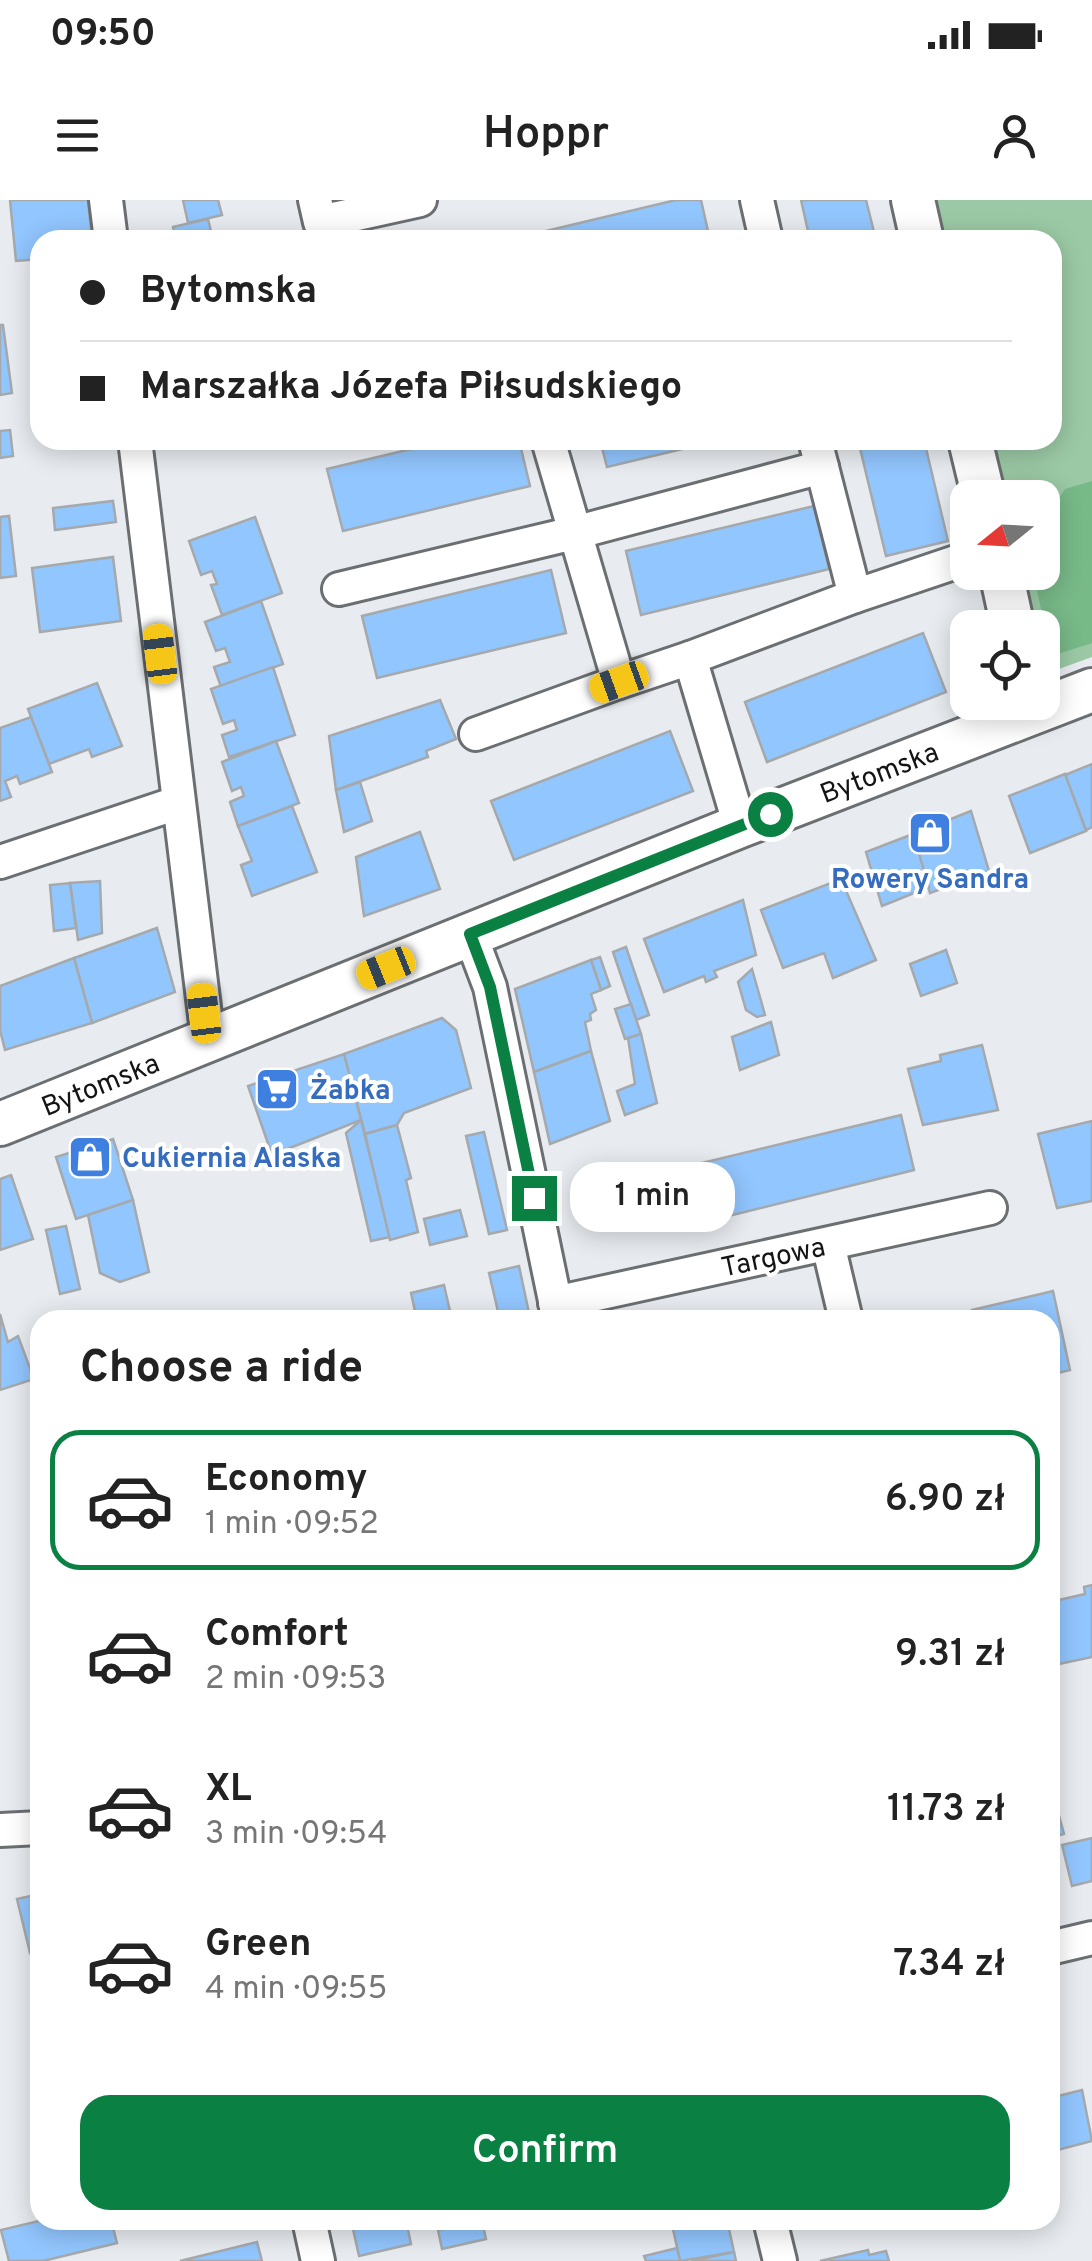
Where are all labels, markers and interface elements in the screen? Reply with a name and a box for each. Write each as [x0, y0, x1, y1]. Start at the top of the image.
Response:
text: 09:50 [50, 11, 156, 60]
text: Hoppr [483, 107, 609, 164]
icon: menu [50, 108, 105, 163]
icon: person [987, 108, 1042, 163]
text: Bytomska [140, 268, 317, 317]
text: Marszałka Józefa Piłsudskiego [140, 364, 682, 413]
north arrow [950, 480, 1060, 590]
map controls [950, 480, 1060, 720]
button: locate [950, 610, 1060, 720]
car [141, 622, 179, 686]
car [586, 658, 652, 706]
street label: Bytomska [816, 736, 945, 814]
route start [748, 792, 793, 837]
shop icon: Rowery Sandra [907, 810, 953, 856]
place label: Rowery Sandra [831, 863, 1029, 899]
car [353, 943, 419, 993]
car [185, 981, 223, 1045]
street label: Bytomska [37, 1047, 165, 1127]
supermarket icon: Żabka [254, 1066, 300, 1112]
place label: Żabka [310, 1072, 391, 1110]
shop icon: Cukiernia Alaska [67, 1134, 113, 1180]
place label: Cukiernia Alaska [122, 1142, 341, 1178]
callout: 1 min [569, 1163, 734, 1233]
route end [512, 1176, 557, 1221]
text: 1 min [615, 1177, 690, 1217]
street label: Targowa [718, 1230, 829, 1287]
text: Choose a ride [80, 1341, 363, 1398]
icon: car [85, 1455, 175, 1545]
text: Economy [205, 1456, 367, 1505]
text: 6.90 zł [885, 1476, 1005, 1525]
text: 1 min · 09:52 [205, 1505, 379, 1545]
icon: car [85, 1610, 175, 1700]
text: Comfort [205, 1611, 349, 1660]
text: 9.31 zł [895, 1631, 1005, 1680]
text: 2 min · 09:53 [205, 1660, 386, 1700]
icon: car [85, 1765, 175, 1855]
text: XL [205, 1766, 252, 1815]
text: 11.73 zł [887, 1786, 1005, 1835]
text: 3 min · 09:54 [205, 1815, 387, 1855]
icon: car [85, 1920, 175, 2010]
text: Green [205, 1921, 311, 1970]
text: 7.34 zł [893, 1941, 1005, 1990]
text: 4 min · 09:55 [205, 1970, 387, 2010]
button: Confirm [80, 2095, 1010, 2210]

